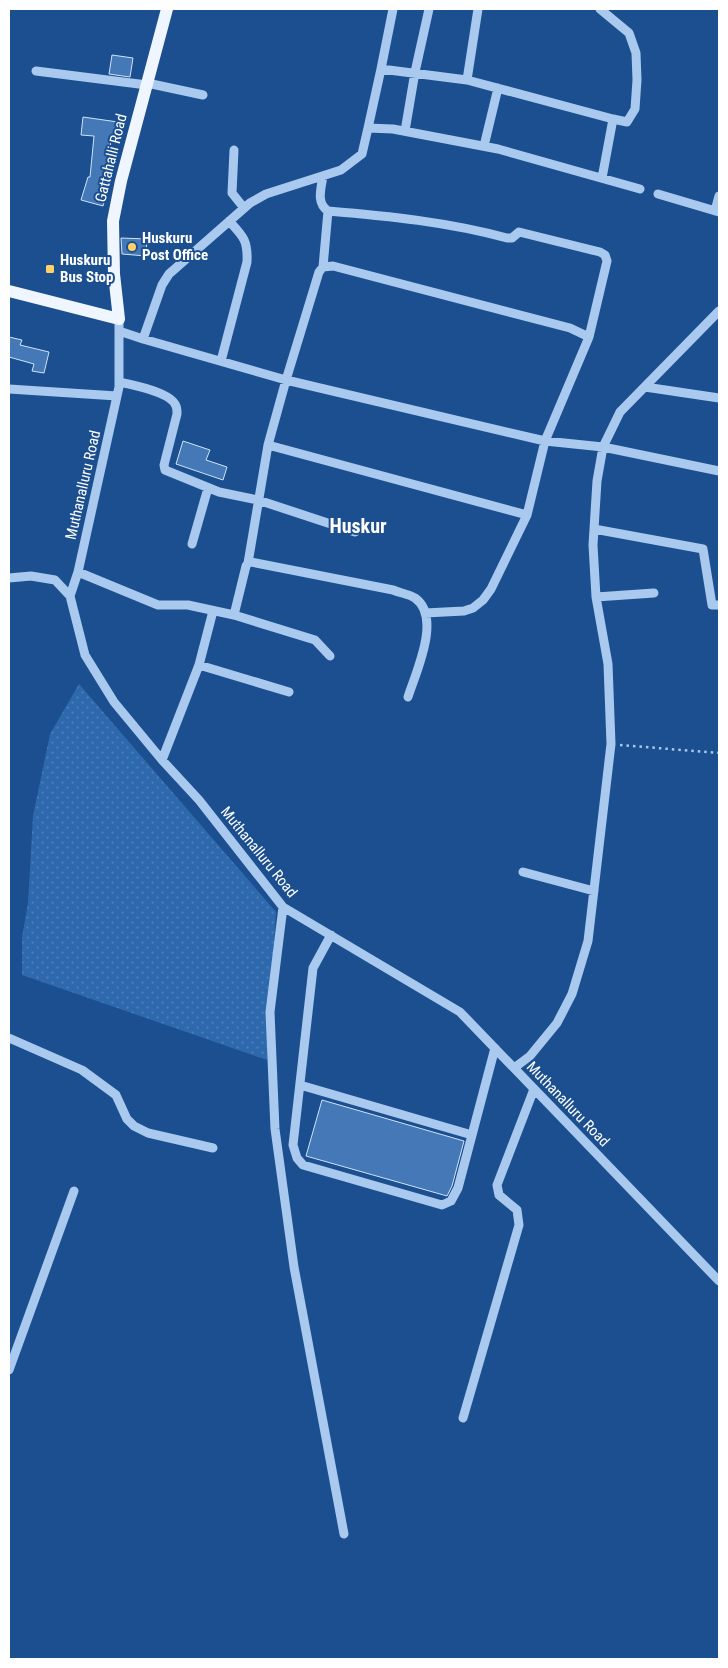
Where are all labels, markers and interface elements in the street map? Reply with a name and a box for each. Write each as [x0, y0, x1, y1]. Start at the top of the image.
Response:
street label: Gattahalli Road [91, 112, 131, 204]
place label: Huskuru Post Office [142, 229, 208, 264]
marker: Huskuru Post Office [126, 241, 138, 253]
place label: Huskuru Bus Stop [60, 251, 113, 286]
marker: Huskuru Bus Stop [44, 263, 56, 275]
street label: Muthanalluru Road [62, 429, 104, 541]
district label: Huskur [329, 514, 387, 538]
street label: Muthanalluru Road [217, 803, 301, 901]
street label: Muthanalluru Road [523, 1058, 613, 1150]

